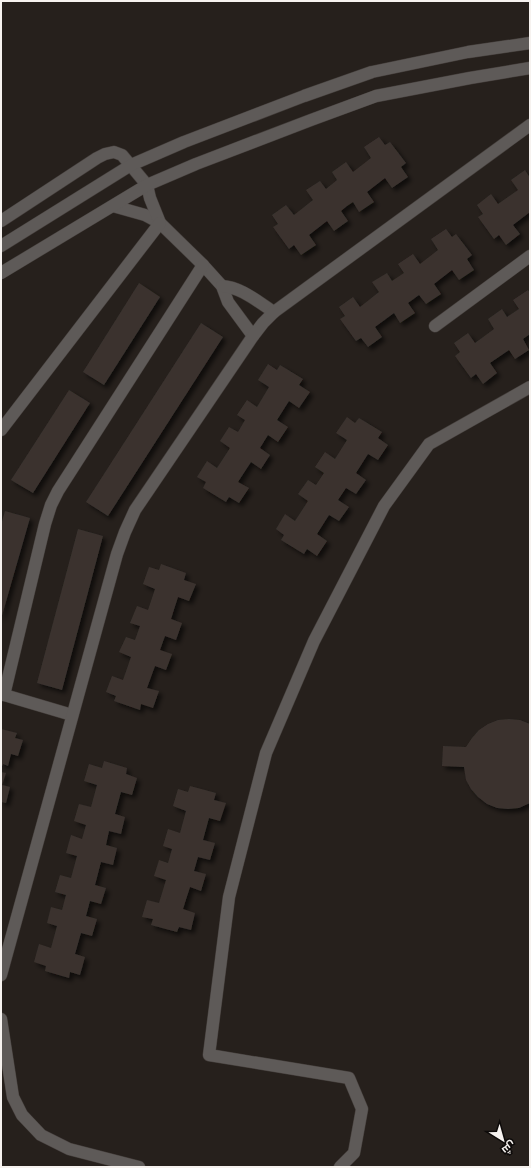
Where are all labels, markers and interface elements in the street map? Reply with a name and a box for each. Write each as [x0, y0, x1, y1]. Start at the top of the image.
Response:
north arrow [483, 1120, 523, 1160]
text: ش [499, 1138, 519, 1158]

